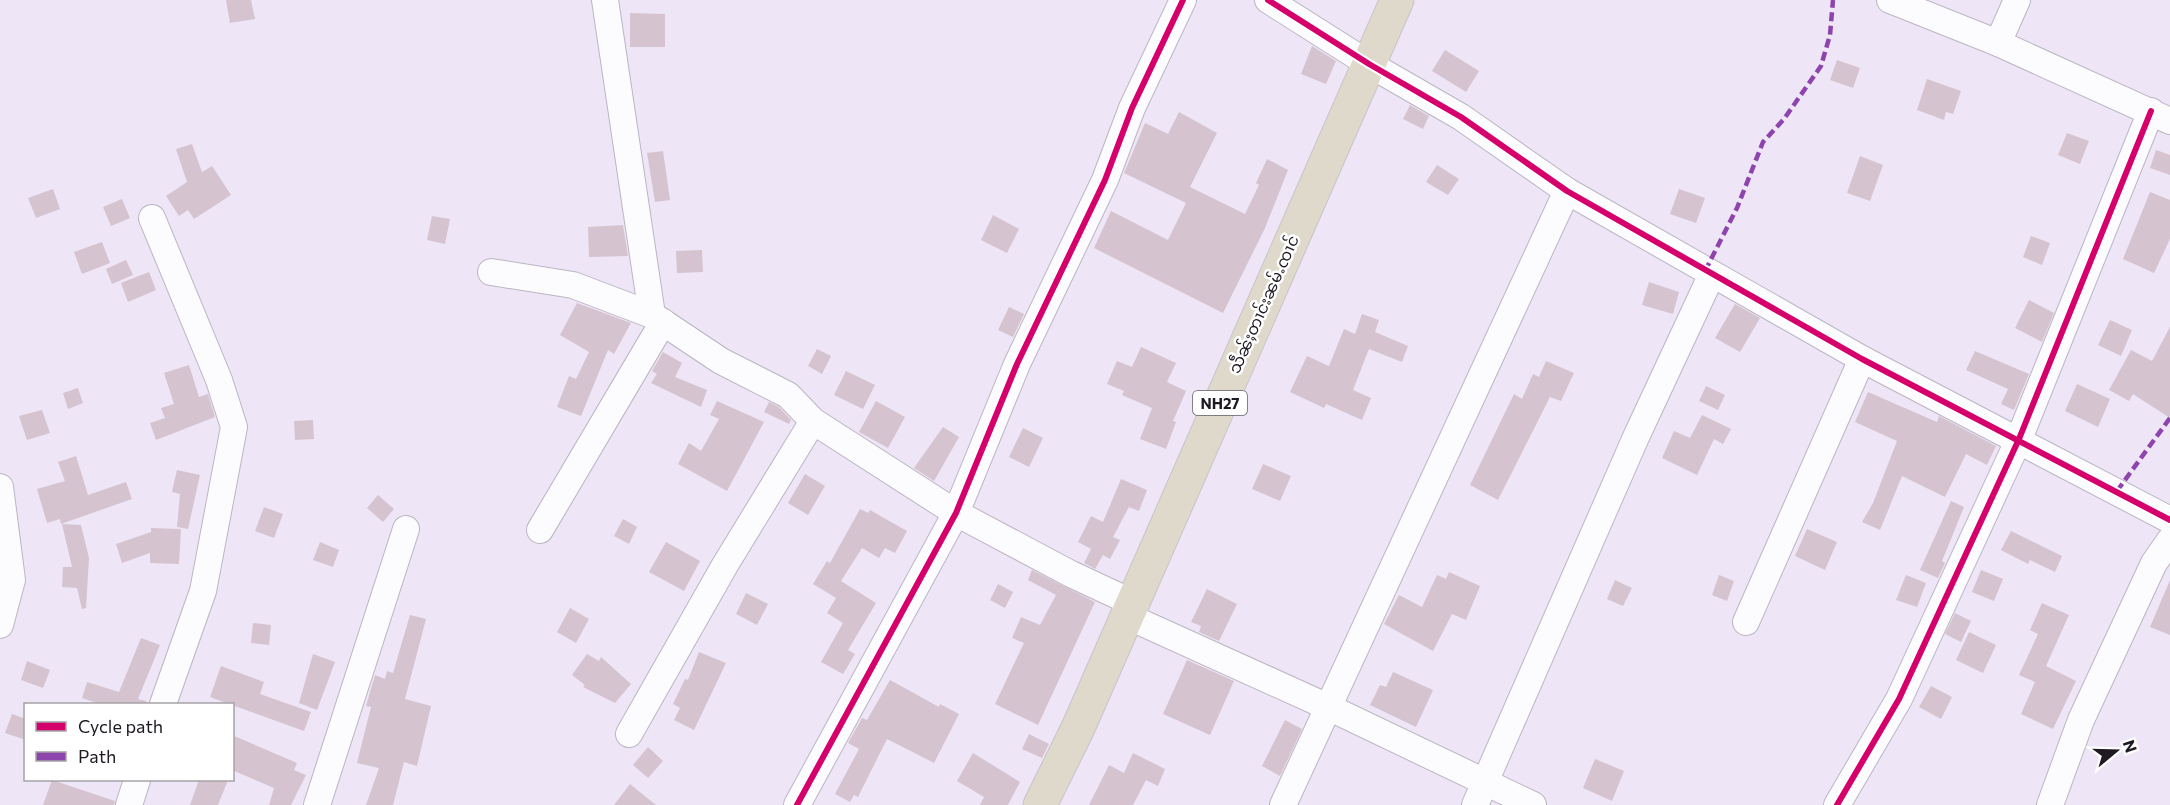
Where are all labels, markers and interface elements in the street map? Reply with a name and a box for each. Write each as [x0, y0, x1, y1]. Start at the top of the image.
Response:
street label: သဵၼ်ႈတၢင်းၼမ်ႉၸၢင် [1223, 232, 1302, 376]
road number: NH27 [1193, 391, 1247, 415]
legend [24, 703, 234, 781]
text: Cycle path [78, 715, 163, 737]
north arrow [2086, 721, 2146, 781]
text: N [2120, 737, 2142, 755]
text: Path [78, 745, 116, 767]

